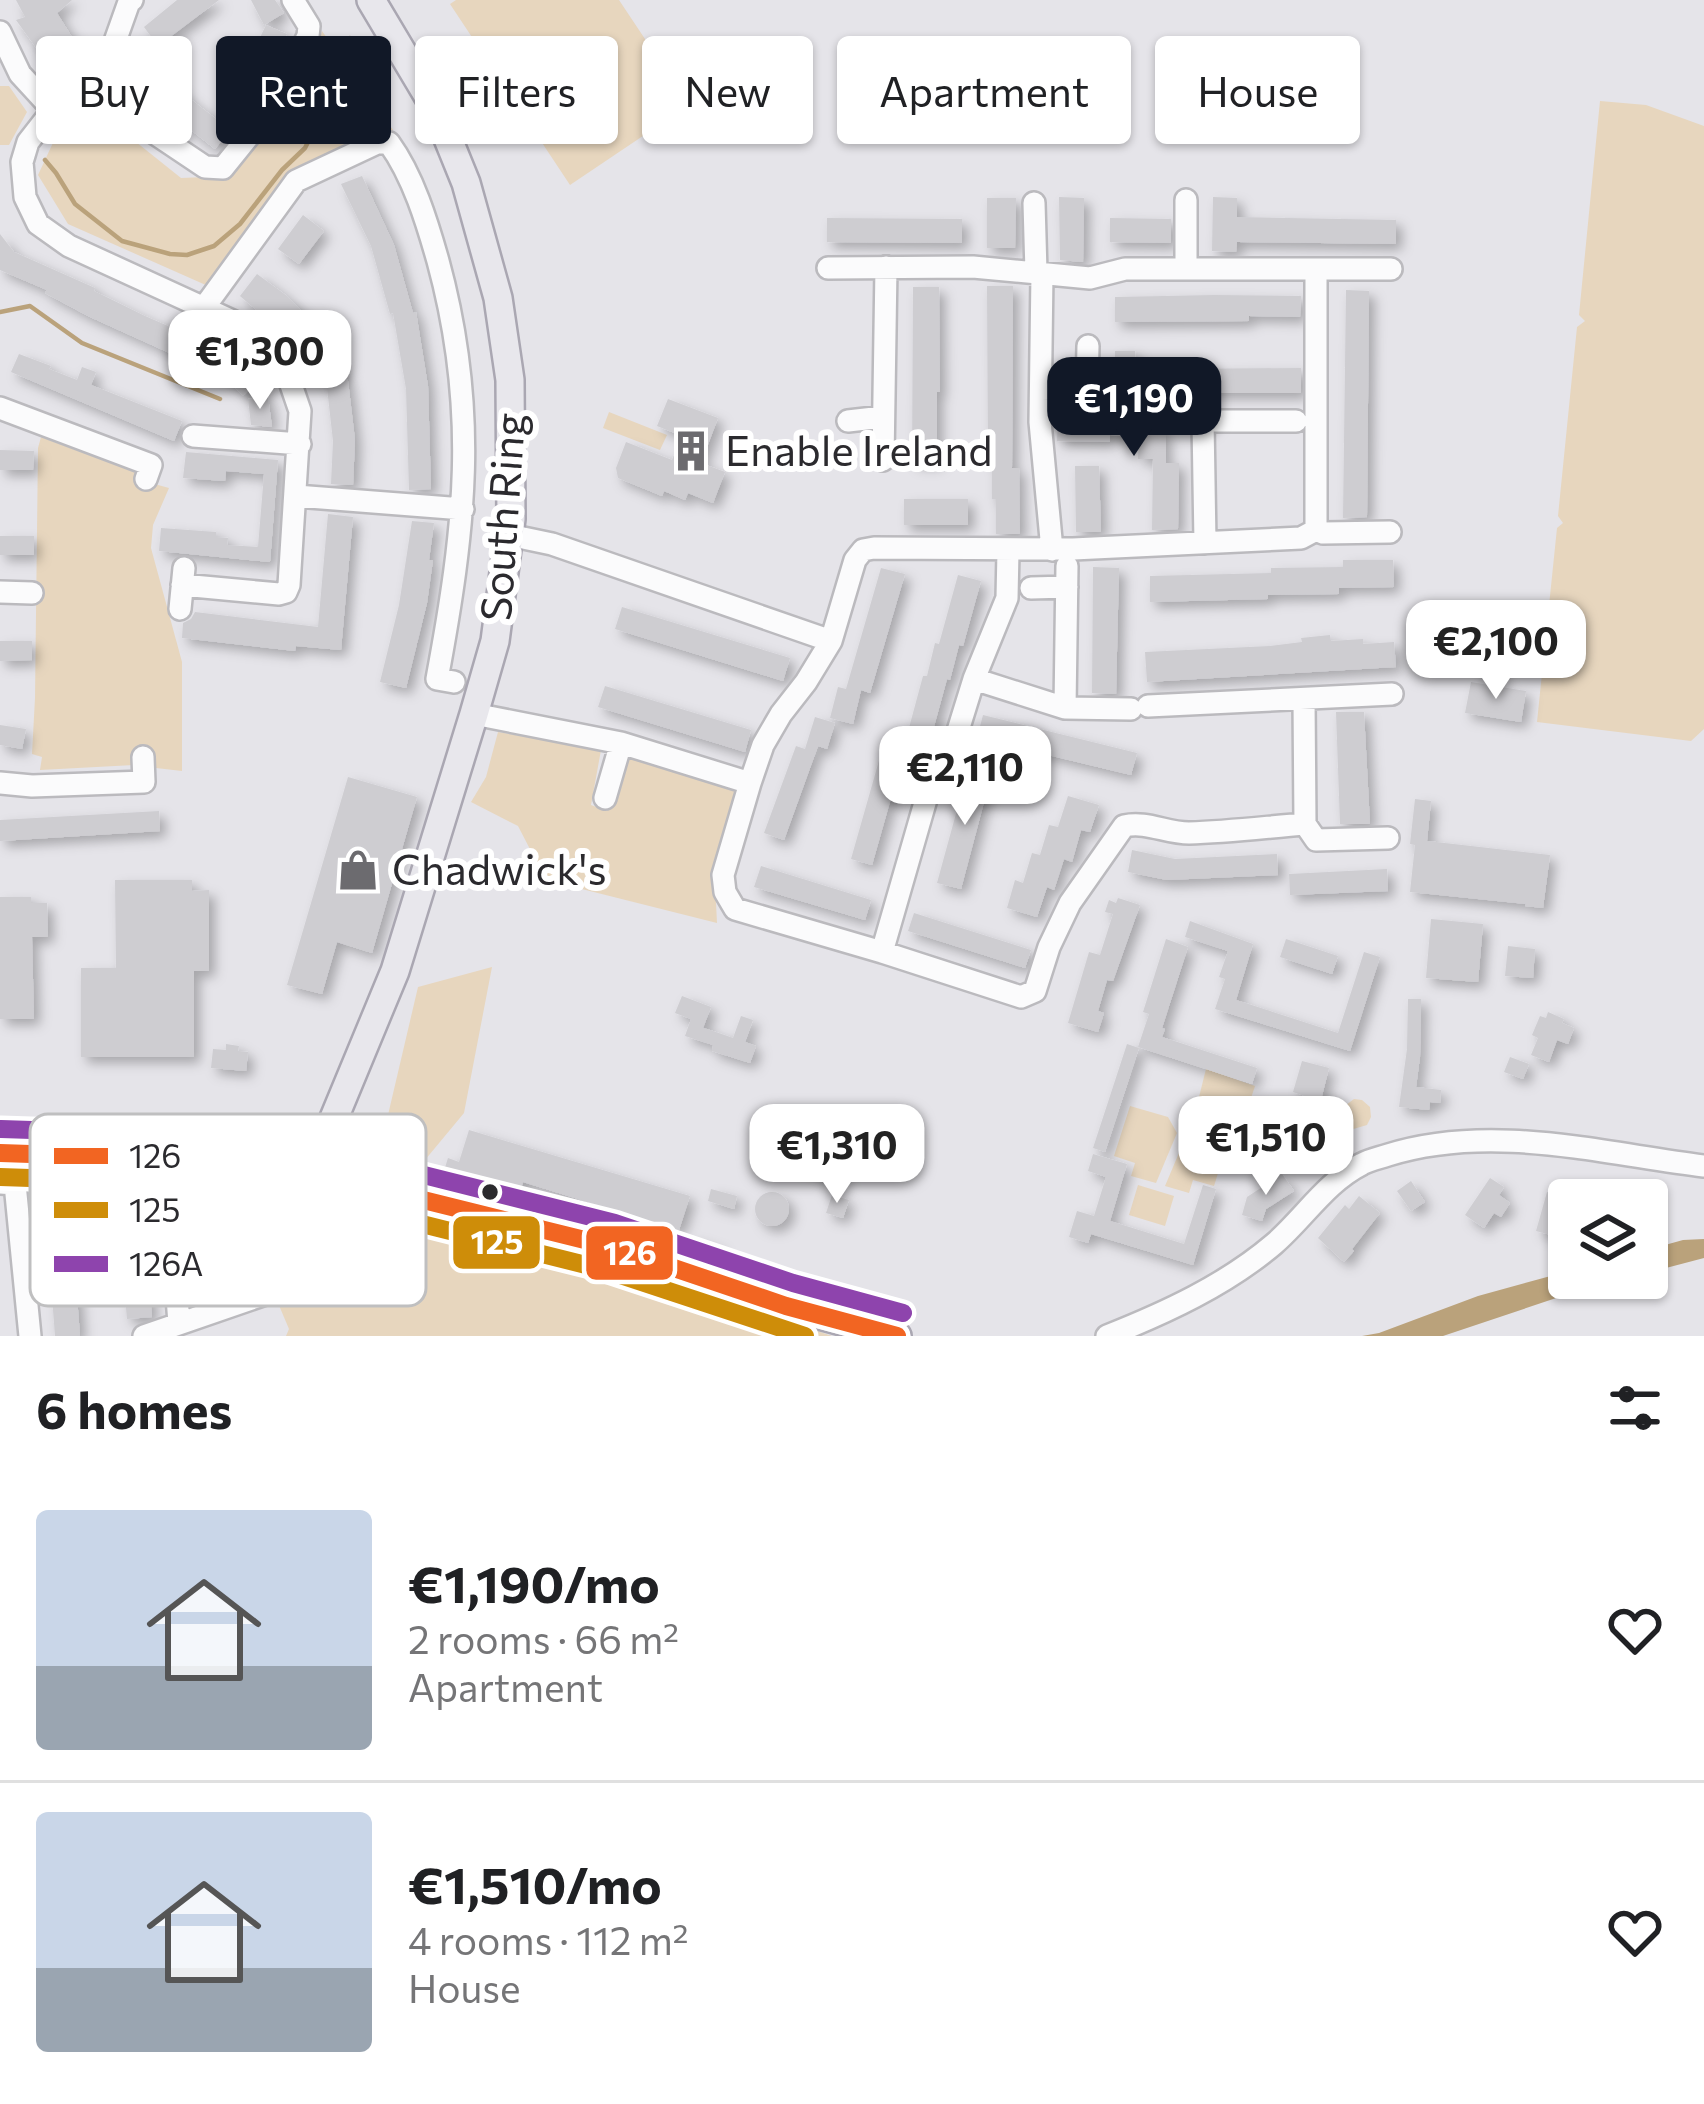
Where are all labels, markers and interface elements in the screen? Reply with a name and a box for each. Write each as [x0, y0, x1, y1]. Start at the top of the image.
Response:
chip: Buy [36, 36, 192, 144]
chip: Rent [216, 36, 391, 144]
chip: Filters [415, 36, 618, 144]
chip: New [642, 36, 813, 144]
chip: Apartment [837, 36, 1131, 144]
chip: House [1155, 36, 1360, 144]
pin: €1,300 [162, 310, 358, 412]
text: €1,300 [195, 325, 325, 373]
pin: €1,190 [1036, 357, 1232, 459]
text: €1,190 [1074, 372, 1194, 420]
street label: South Ring [468, 411, 534, 623]
place label: Enable Ireland [725, 423, 993, 475]
building icon: Enable Ireland [668, 428, 714, 474]
pin: €2,100 [1398, 600, 1594, 702]
text: €2,100 [1433, 615, 1559, 663]
pin: €2,110 [867, 726, 1063, 828]
text: €2,110 [906, 741, 1024, 789]
place label: Chadwick's [392, 842, 607, 894]
shop icon: Chadwick's [335, 847, 381, 893]
pin: €1,510 [1168, 1096, 1364, 1198]
pin: €1,310 [739, 1104, 935, 1206]
text: €1,510 [1205, 1111, 1327, 1159]
legend [30, 1114, 426, 1306]
text: €1,310 [776, 1119, 898, 1167]
text: 126 [129, 1134, 181, 1175]
map controls [1548, 1179, 1668, 1299]
button: layers [1548, 1179, 1668, 1299]
unlabelled marker [479, 1181, 501, 1203]
text: 125 [129, 1188, 180, 1229]
line badge: 125 [451, 1214, 542, 1271]
text: 125 [471, 1220, 523, 1261]
line badge: 126 [584, 1224, 675, 1282]
text: 126 [603, 1231, 657, 1272]
text: 126A [129, 1242, 203, 1283]
icon: filters [1602, 1375, 1668, 1441]
text: 6 homes [36, 1377, 232, 1440]
text: €1,190/mo [408, 1551, 660, 1614]
icon: home [132, 1558, 276, 1702]
icon: heart [1602, 1597, 1668, 1663]
text: 2 rooms · 66 m² [408, 1614, 679, 1662]
text: Apartment [408, 1662, 603, 1710]
text: €1,510/mo [408, 1852, 662, 1915]
icon: home [132, 1860, 276, 2004]
icon: heart [1602, 1899, 1668, 1965]
text: 4 rooms · 112 m² [408, 1915, 688, 1963]
text: House [408, 1963, 521, 2011]

